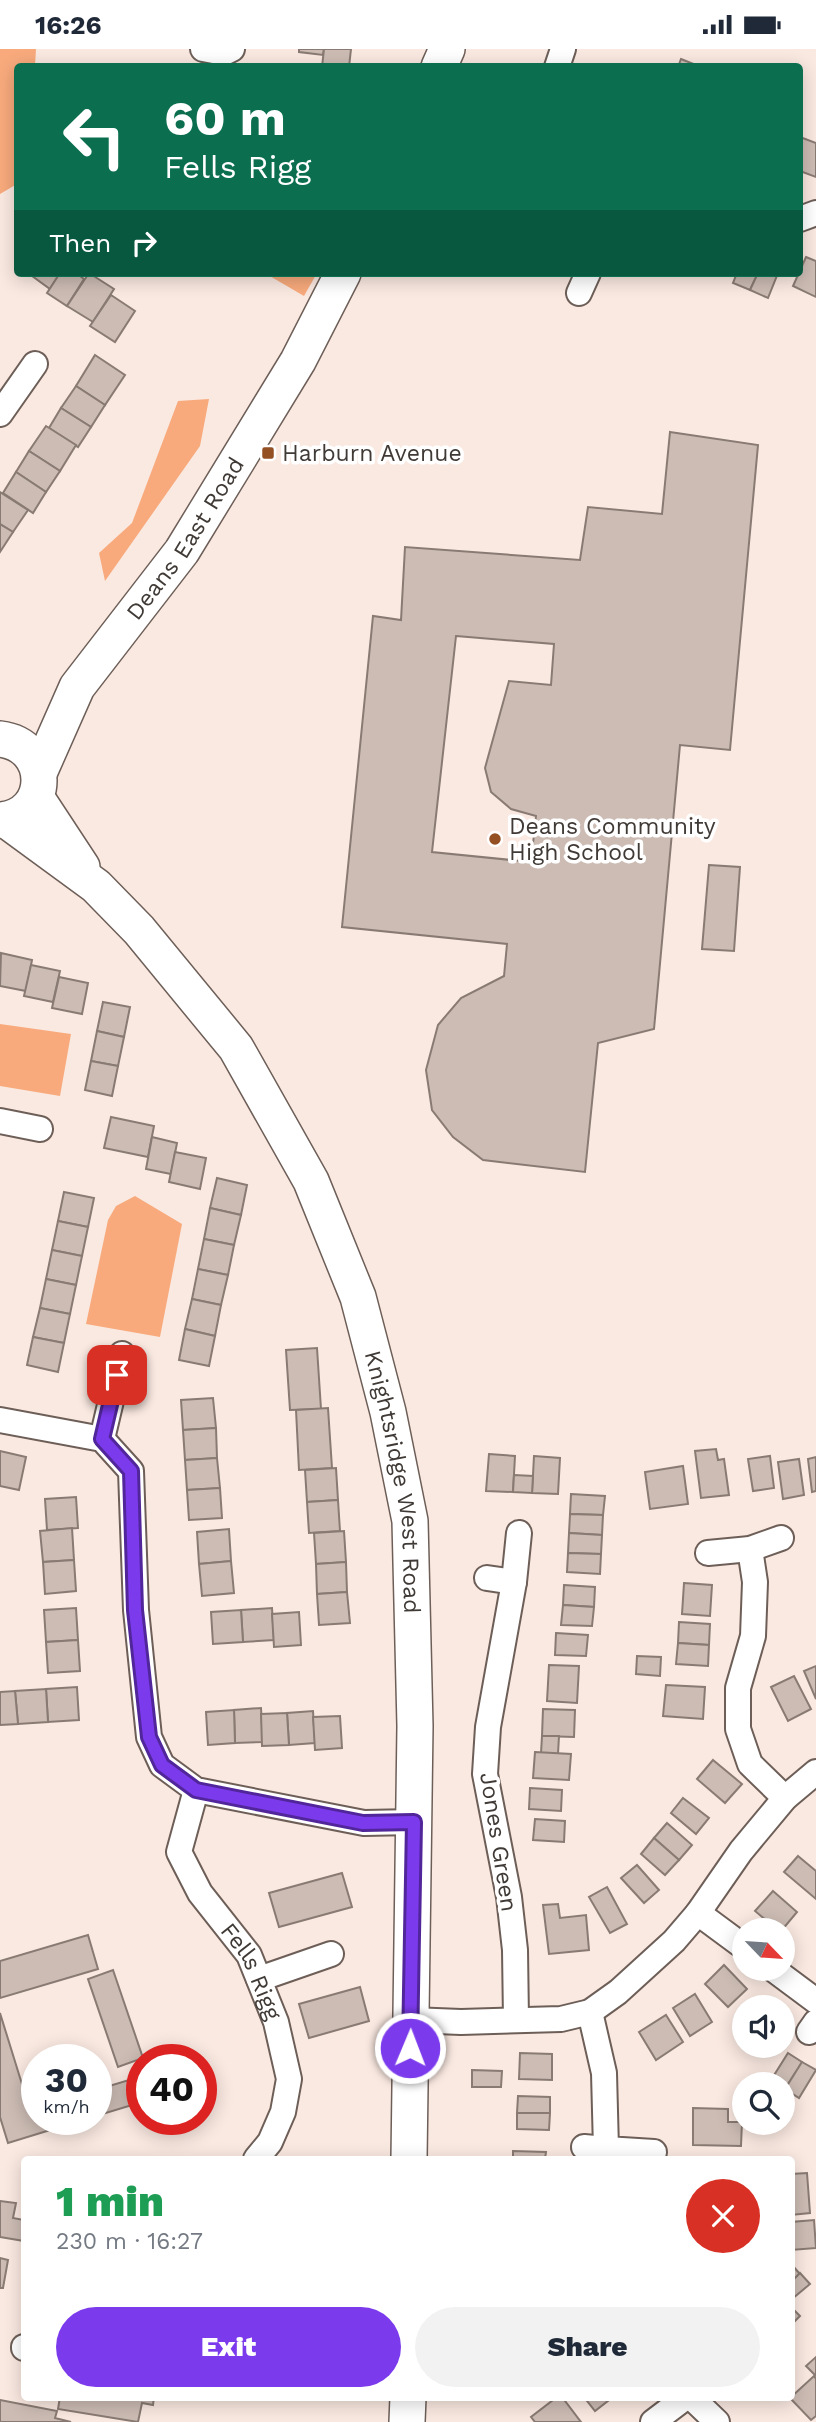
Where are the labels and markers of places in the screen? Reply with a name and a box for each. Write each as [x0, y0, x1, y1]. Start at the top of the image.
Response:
place label: Harburn Avenue [282, 440, 462, 467]
marker: Harburn Avenue [260, 445, 276, 461]
place label: Deans Community High School [509, 813, 716, 866]
marker: Deans Community High School [487, 831, 503, 847]
pin [87, 1345, 147, 1405]

